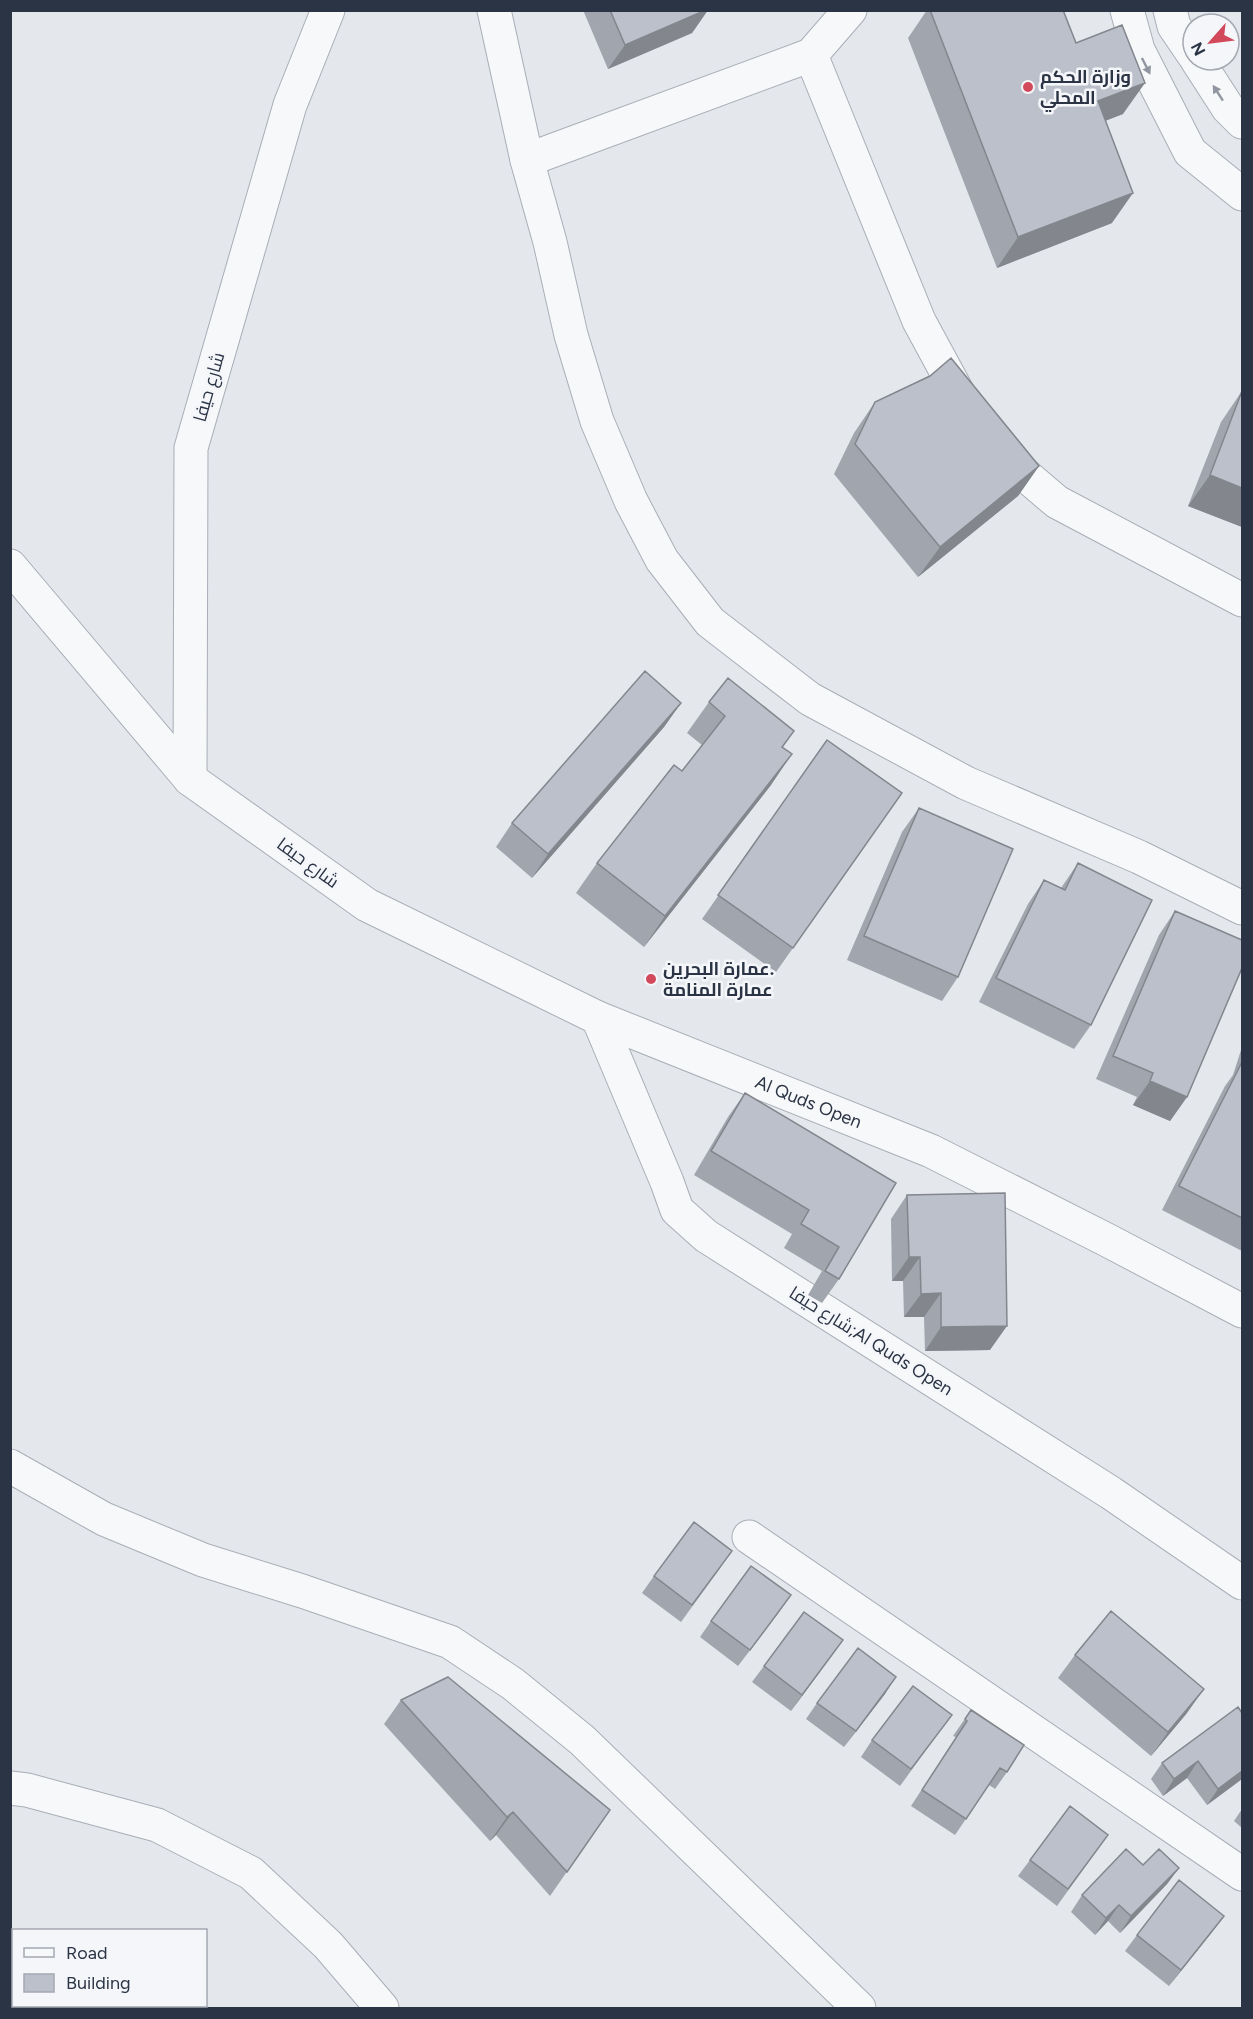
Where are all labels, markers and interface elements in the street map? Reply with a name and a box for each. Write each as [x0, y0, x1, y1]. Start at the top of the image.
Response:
north arrow [1181, 12, 1241, 72]
text: N [1187, 39, 1209, 59]
one-way arrow [1141, 57, 1150, 74]
place label: وزارة الحكم المحلي [1040, 66, 1131, 113]
marker: وزارة الحكم المحلي [1021, 80, 1035, 94]
one-way arrow [1212, 85, 1224, 101]
street label: شارع حيفا [189, 350, 230, 425]
street label: شارع حيفا [272, 833, 343, 894]
place label: عمارة البحرين. عمارة المنامة [663, 958, 774, 1001]
marker: عمارة البحرين. عمارة المنامة [644, 972, 658, 986]
street label: Al Quds Open [752, 1071, 865, 1133]
street label: شارع حيفا;Al Quds Open [785, 1282, 957, 1401]
legend [12, 1929, 207, 2007]
text: Road [66, 1942, 107, 1964]
text: Building [66, 1972, 131, 1994]

